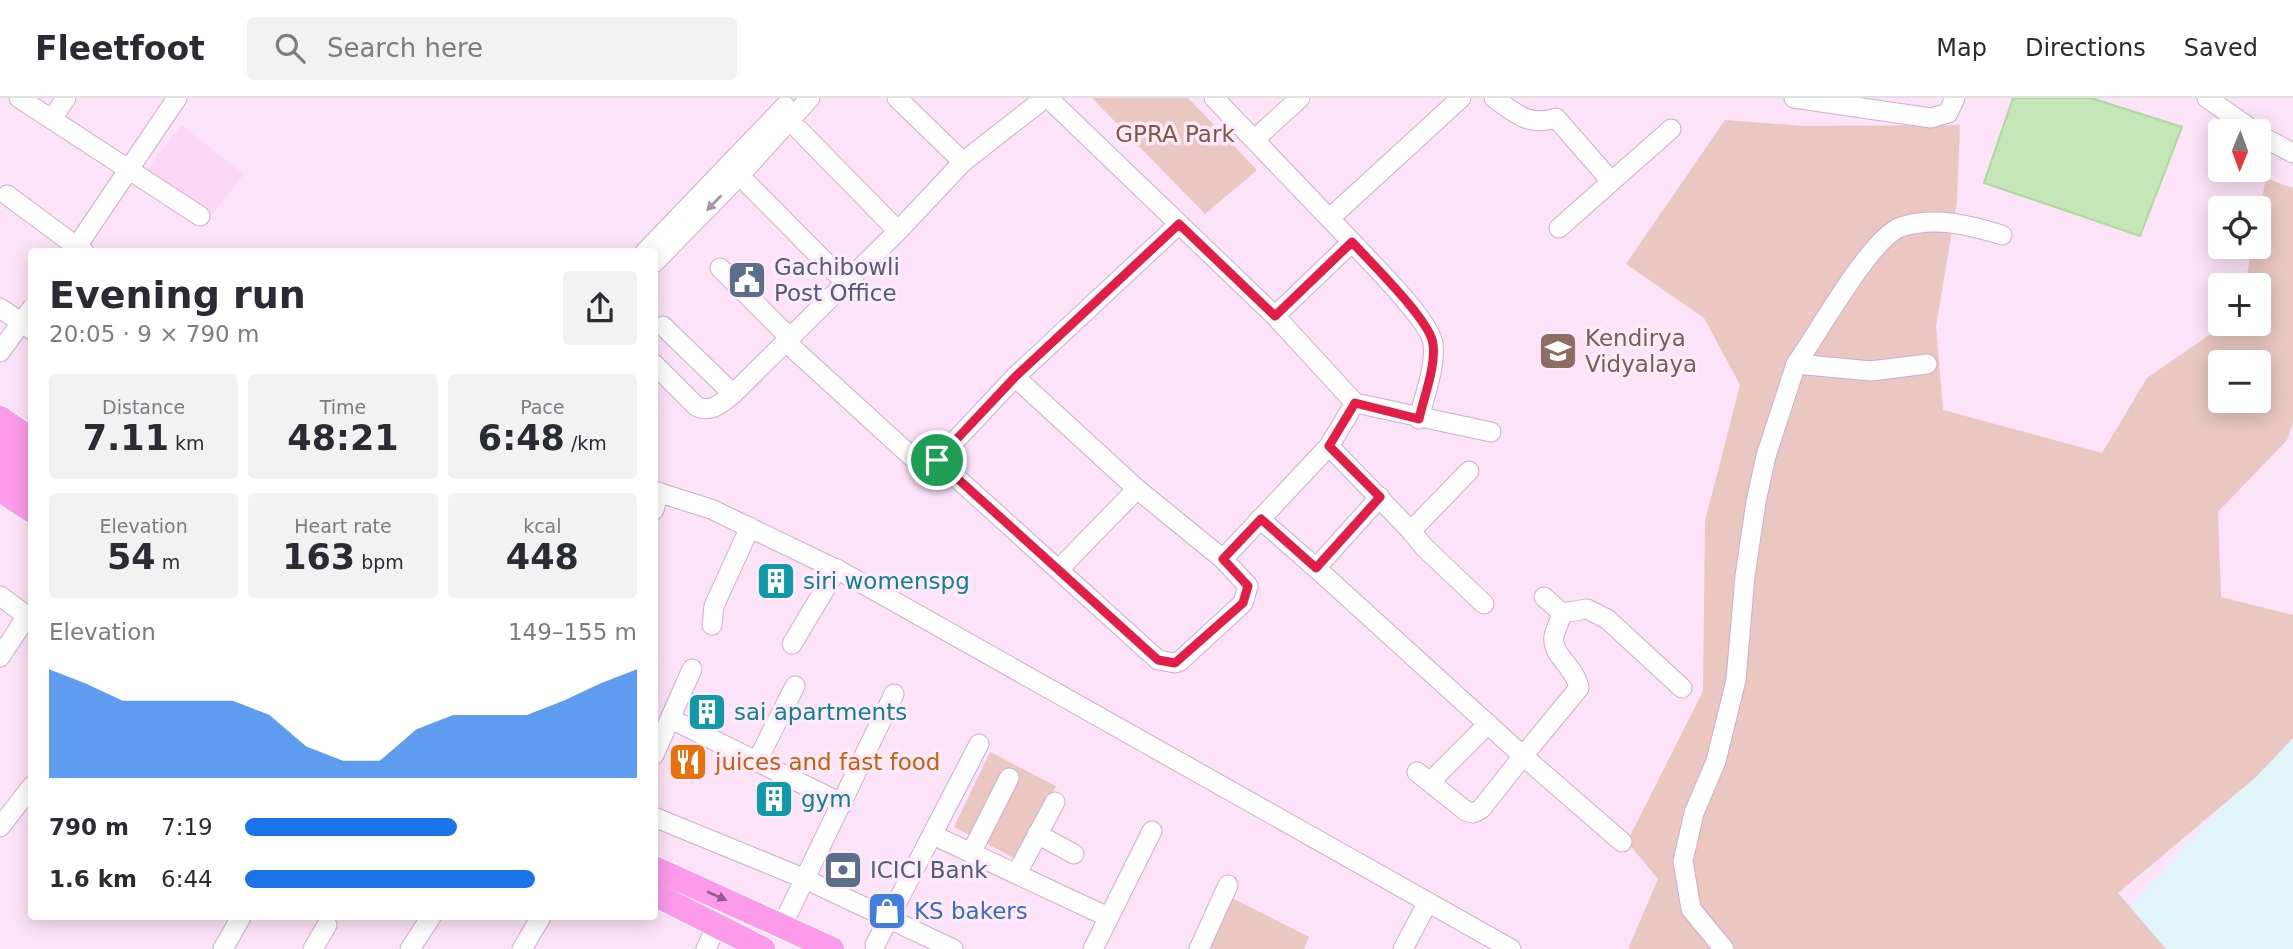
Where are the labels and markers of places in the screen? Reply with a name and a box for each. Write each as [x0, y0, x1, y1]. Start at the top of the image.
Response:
place label: Gachibowli Post Office [774, 254, 900, 306]
public building icon: Gachibowli Post Office [726, 259, 768, 301]
place label: Kendirya Vidyalaya [1585, 325, 1697, 377]
school or university icon: Kendirya Vidyalaya [1537, 330, 1579, 372]
pin [907, 430, 967, 490]
building icon: siri womenspg [755, 560, 797, 602]
place label: siri womenspg [803, 568, 970, 594]
building icon: sai apartments [686, 691, 728, 733]
place label: sai apartments [734, 699, 907, 725]
restaurant icon: juices and fast food [667, 741, 709, 783]
place label: juices and fast food [714, 749, 940, 775]
building icon: gym [753, 778, 795, 820]
place label: gym [801, 786, 852, 812]
bank icon: ICICI Bank [822, 849, 864, 891]
place label: ICICI Bank [870, 857, 988, 883]
shop icon: KS bakers [866, 890, 908, 932]
place label: KS bakers [914, 898, 1028, 924]

